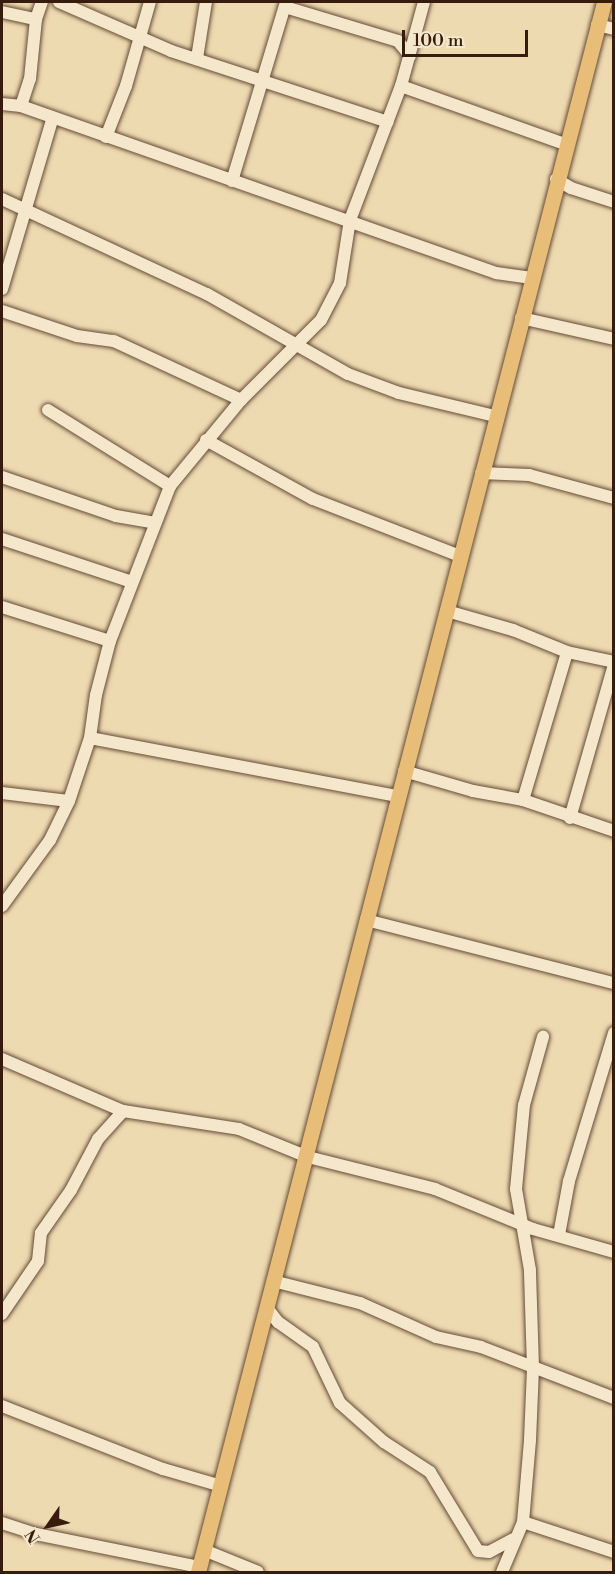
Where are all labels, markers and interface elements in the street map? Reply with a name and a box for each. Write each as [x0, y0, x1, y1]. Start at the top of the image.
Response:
scale bar [405, 18, 531, 56]
text: 100 m [413, 29, 464, 52]
north arrow [18, 1496, 78, 1556]
text: N [21, 1525, 45, 1547]

